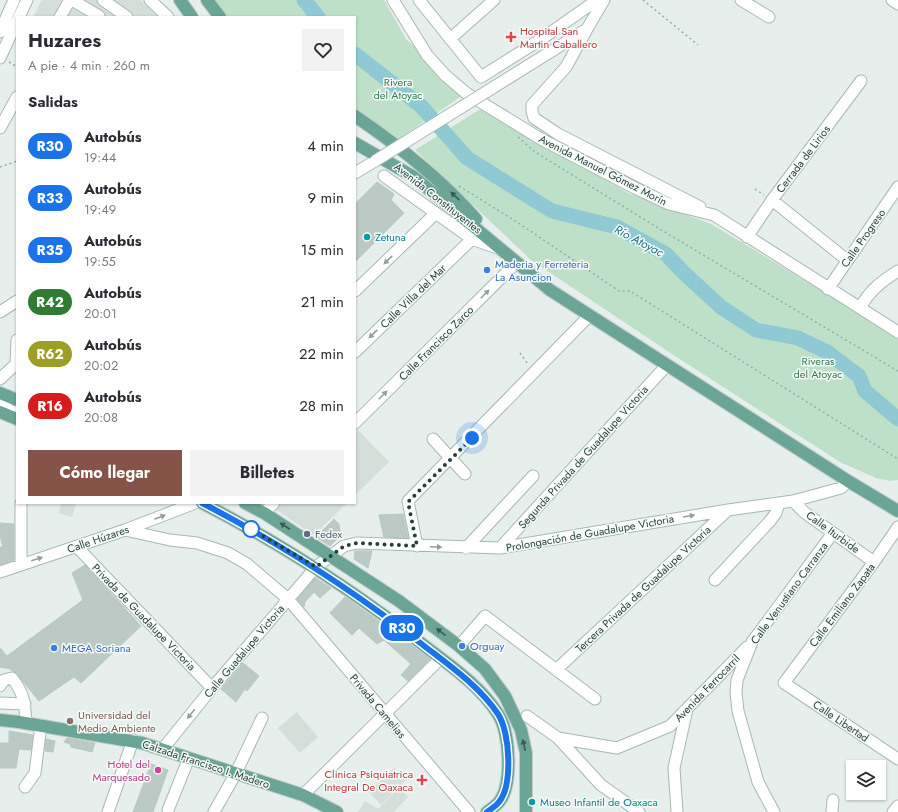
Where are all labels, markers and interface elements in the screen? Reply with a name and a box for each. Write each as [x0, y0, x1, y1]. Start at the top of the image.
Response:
place label: Hospital San Martin Caballero [520, 23, 597, 52]
text: Huzares [28, 27, 101, 54]
button: heart [302, 29, 344, 71]
marker: Hospital San Martin Caballero [505, 31, 517, 43]
text: A pie · 4 min · 260 m [28, 56, 150, 75]
park label: Rivera del Atoyac [374, 74, 422, 103]
text: Salidas [28, 91, 78, 113]
street label: Cerrada de Lirios [772, 121, 834, 196]
text: Autobús [84, 126, 142, 148]
street label: Avenida Manuel Gómez Morín [536, 131, 670, 209]
text: 4 min [307, 135, 344, 157]
text: R30 [36, 136, 64, 156]
text: 19:44 [84, 148, 116, 167]
street label: Avenida Constituyentes [391, 159, 486, 238]
text: Autobús [84, 178, 142, 200]
text: 9 min [307, 187, 344, 209]
text: R33 [37, 188, 63, 208]
one-way arrow [450, 192, 459, 201]
text: 19:49 [84, 200, 116, 219]
street label: Calle Progreso [837, 205, 889, 271]
water label: Río Atoyac [611, 220, 667, 262]
place label: Zetuna [375, 229, 406, 245]
text: Autobús [84, 230, 142, 252]
marker: Zetuna [362, 232, 372, 242]
text: 15 min [301, 239, 344, 261]
text: R35 [37, 240, 63, 260]
text: 19:55 [84, 252, 116, 271]
one-way arrow [383, 255, 393, 265]
place label: Maderia y Ferreteria La Asuncion [495, 256, 589, 285]
street label: Calle Villa del Mar [376, 260, 450, 332]
marker: Maderia y Ferreteria La Asuncion [482, 265, 492, 275]
text: Autobús [84, 282, 142, 304]
one-way arrow [480, 289, 490, 299]
text: 21 min [301, 291, 344, 313]
text: R42 [36, 292, 64, 312]
street label: Calle Francisco Zarco [395, 302, 477, 384]
text: 20:01 [84, 304, 117, 323]
one-way arrow [368, 330, 378, 339]
text: Autobús [84, 334, 142, 356]
text: 22 min [299, 343, 344, 365]
text: R62 [36, 344, 64, 364]
park label: Riveras del Atoyac [794, 353, 842, 382]
text: 20:02 [84, 356, 118, 375]
street label: Segunda Privada de Guadalupe Victoria [514, 382, 652, 532]
text: Autobús [84, 386, 142, 408]
one-way arrow [378, 390, 388, 400]
text: 28 min [299, 395, 344, 417]
text: R16 [37, 396, 63, 416]
text: 20:08 [84, 408, 118, 427]
your location [462, 428, 482, 448]
button: Cómo llegar [28, 450, 182, 496]
button: Billetes [190, 450, 344, 496]
street label: Calle Iturbide [803, 507, 863, 557]
street label: Prolongación de Guadalupe Victoria [505, 510, 675, 556]
one-way arrow [155, 513, 167, 519]
one-way arrow [683, 513, 695, 519]
unlabelled marker [242, 520, 260, 538]
street label: Calle Húzares [65, 521, 132, 557]
street label: Tercera Privada de Guadalupe Victoria [572, 522, 714, 656]
one-way arrow [280, 523, 291, 530]
place label: Fedex [315, 526, 343, 542]
marker: Fedex [302, 529, 312, 539]
street label: Calle Venustiano Carranza [747, 539, 831, 647]
one-way arrow [430, 544, 443, 550]
one-way arrow [31, 556, 43, 562]
street label: Privada de Guadalupe Victoria [88, 560, 200, 674]
street label: Calle Emiliano Zapata [805, 560, 879, 650]
street label: Calle Guadalupe Victoria [200, 601, 288, 701]
line badge: R30 [379, 615, 425, 641]
text: R30 [388, 618, 416, 638]
one-way arrow [436, 629, 446, 637]
place label: Orguay [470, 638, 505, 654]
place label: MEGA Soriana [62, 640, 131, 656]
marker: Orguay [457, 641, 467, 651]
marker: MEGA Soriana [49, 643, 59, 653]
street label: Avenida Ferrocarril [671, 651, 743, 725]
street label: Privada Camelias [346, 670, 410, 742]
street label: Calle Libertad [810, 696, 872, 746]
place label: Universidad del Medio Ambiente [78, 707, 156, 736]
one-way arrow [186, 709, 195, 719]
marker: Universidad del Medio Ambiente [65, 716, 75, 726]
street label: Calzada Francisco I. Madero [140, 736, 272, 792]
one-way arrow [521, 739, 527, 751]
place label: Hotel del Marquesado [92, 756, 150, 785]
map controls [846, 760, 886, 800]
button: layers [846, 760, 886, 800]
marker: Hotel del Marquesado [153, 765, 163, 775]
place label: Clinica Psiquiatrica Integral De Oaxaca [324, 766, 413, 795]
marker: Clinica Psiquiatrica Integral De Oaxaca [416, 774, 428, 786]
place label: Museo Infantil de Oaxaca [540, 794, 658, 810]
marker: Museo Infantil de Oaxaca [527, 797, 537, 807]

